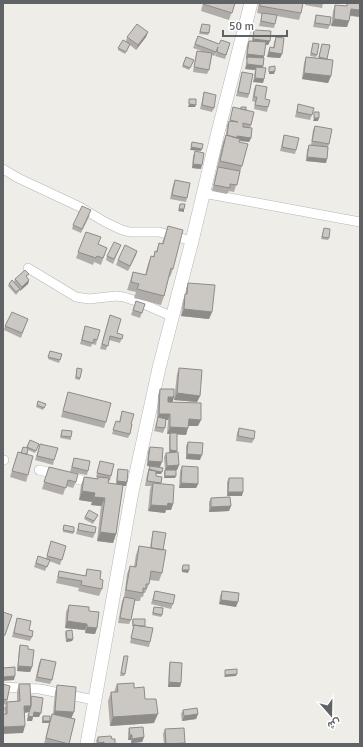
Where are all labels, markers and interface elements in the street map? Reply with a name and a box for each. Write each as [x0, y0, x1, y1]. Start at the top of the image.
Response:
scale bar [223, 12, 287, 38]
text: 50 m [229, 19, 254, 34]
north arrow [311, 695, 351, 735]
text: ش [326, 716, 343, 732]

